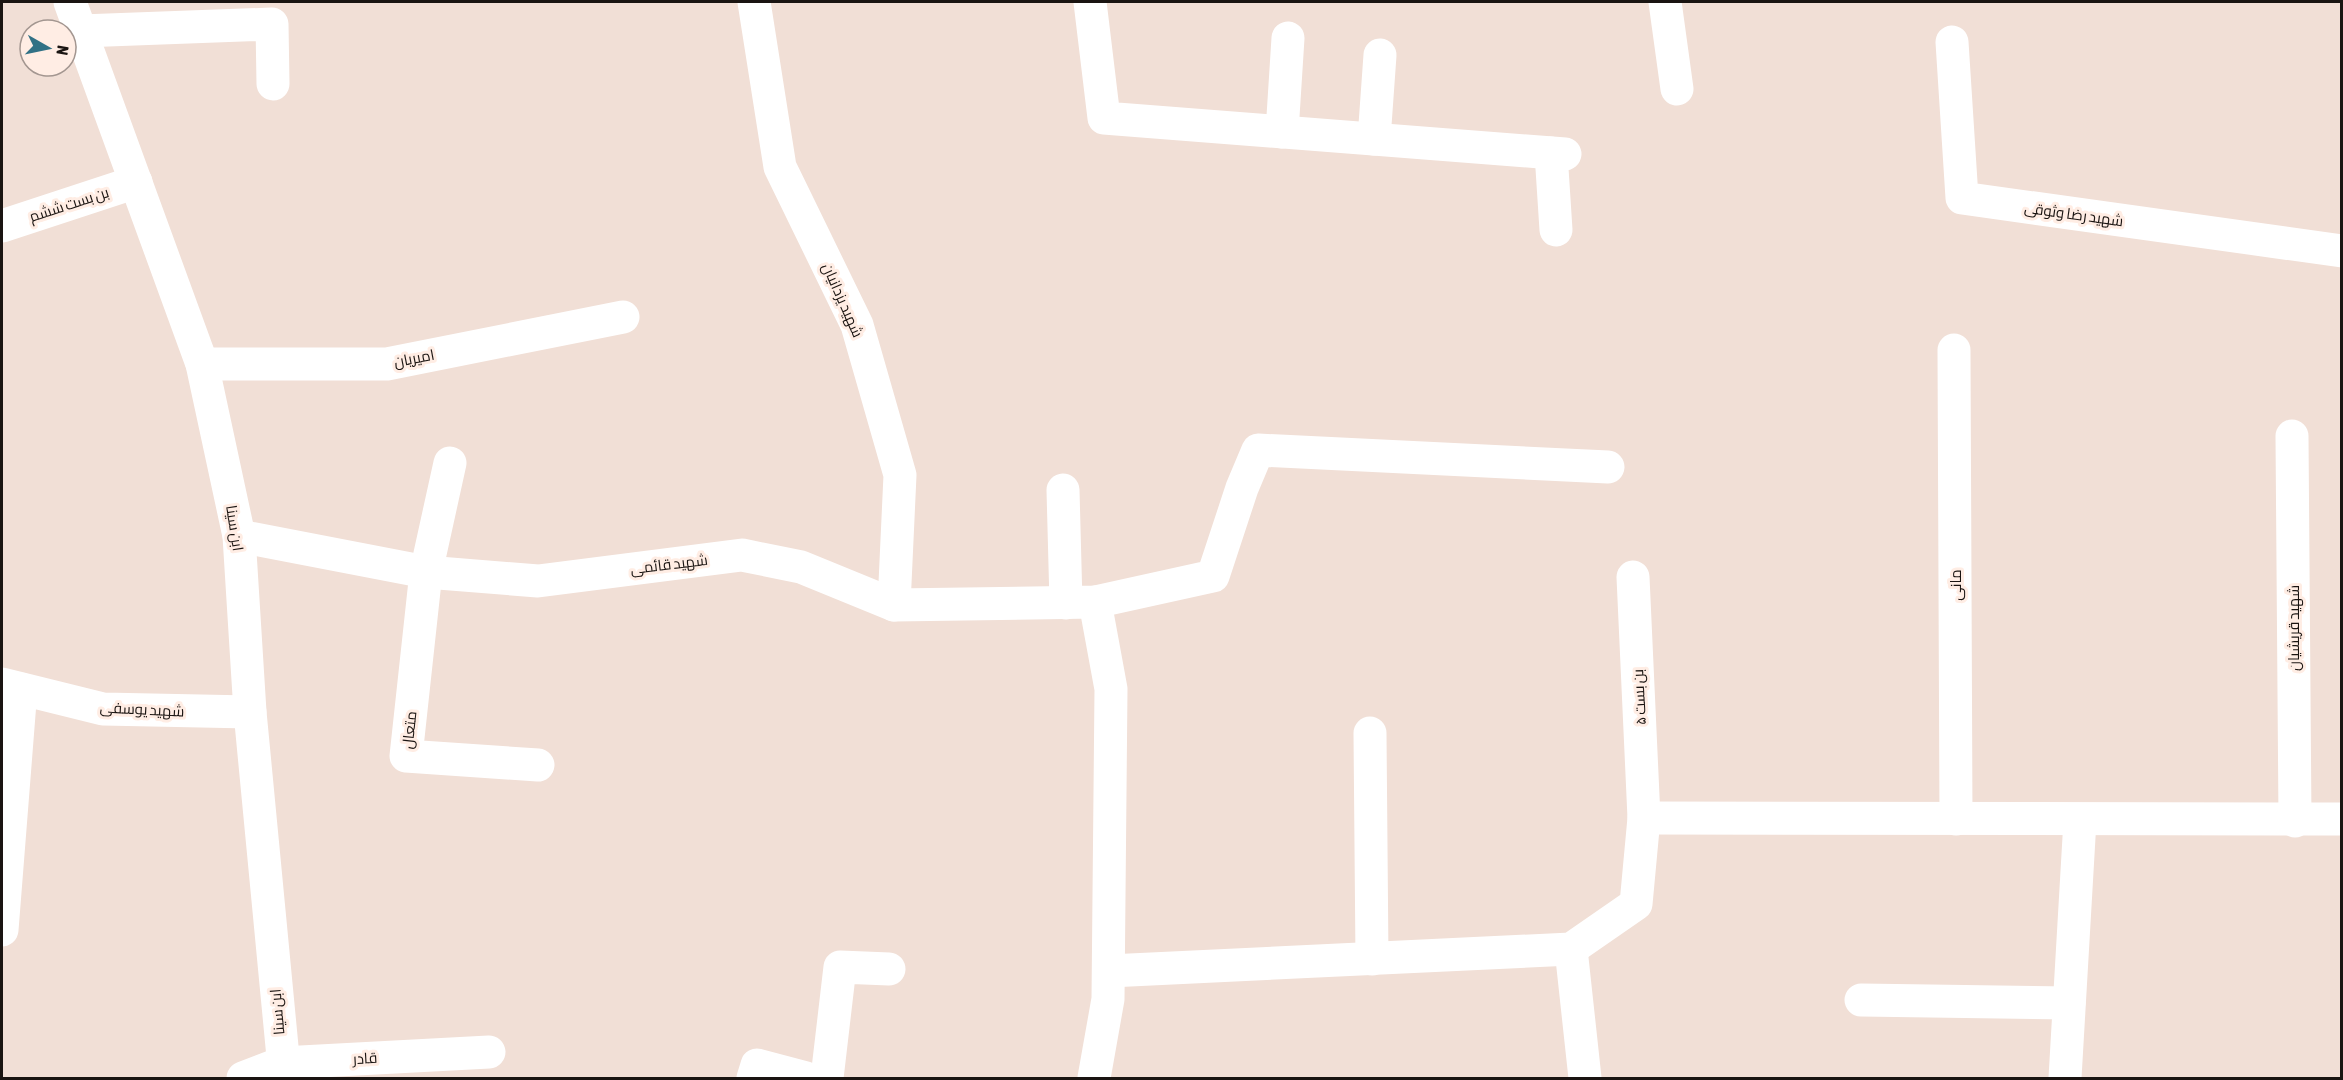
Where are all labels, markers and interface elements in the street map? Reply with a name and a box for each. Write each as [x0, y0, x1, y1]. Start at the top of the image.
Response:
north arrow [18, 18, 78, 78]
text: N [53, 44, 72, 56]
street label: بن بست ششم [27, 183, 112, 227]
street label: شهید رضا وثوقی [2023, 199, 2125, 231]
street label: شهید یزدانیان [817, 260, 867, 341]
street label: امیریان [392, 346, 436, 372]
street label: ابن سینا [221, 504, 247, 552]
street label: شهید قائمی [629, 551, 709, 579]
street label: مانی [1947, 569, 1966, 601]
street label: شهید قریشیان [2285, 585, 2304, 671]
street label: بن بست ۵ [1629, 669, 1651, 725]
street label: شهید یوسفی [99, 698, 185, 722]
street label: متعال [399, 710, 420, 750]
street label: ابن سینا [267, 988, 289, 1036]
street label: قادر [351, 1049, 378, 1068]

